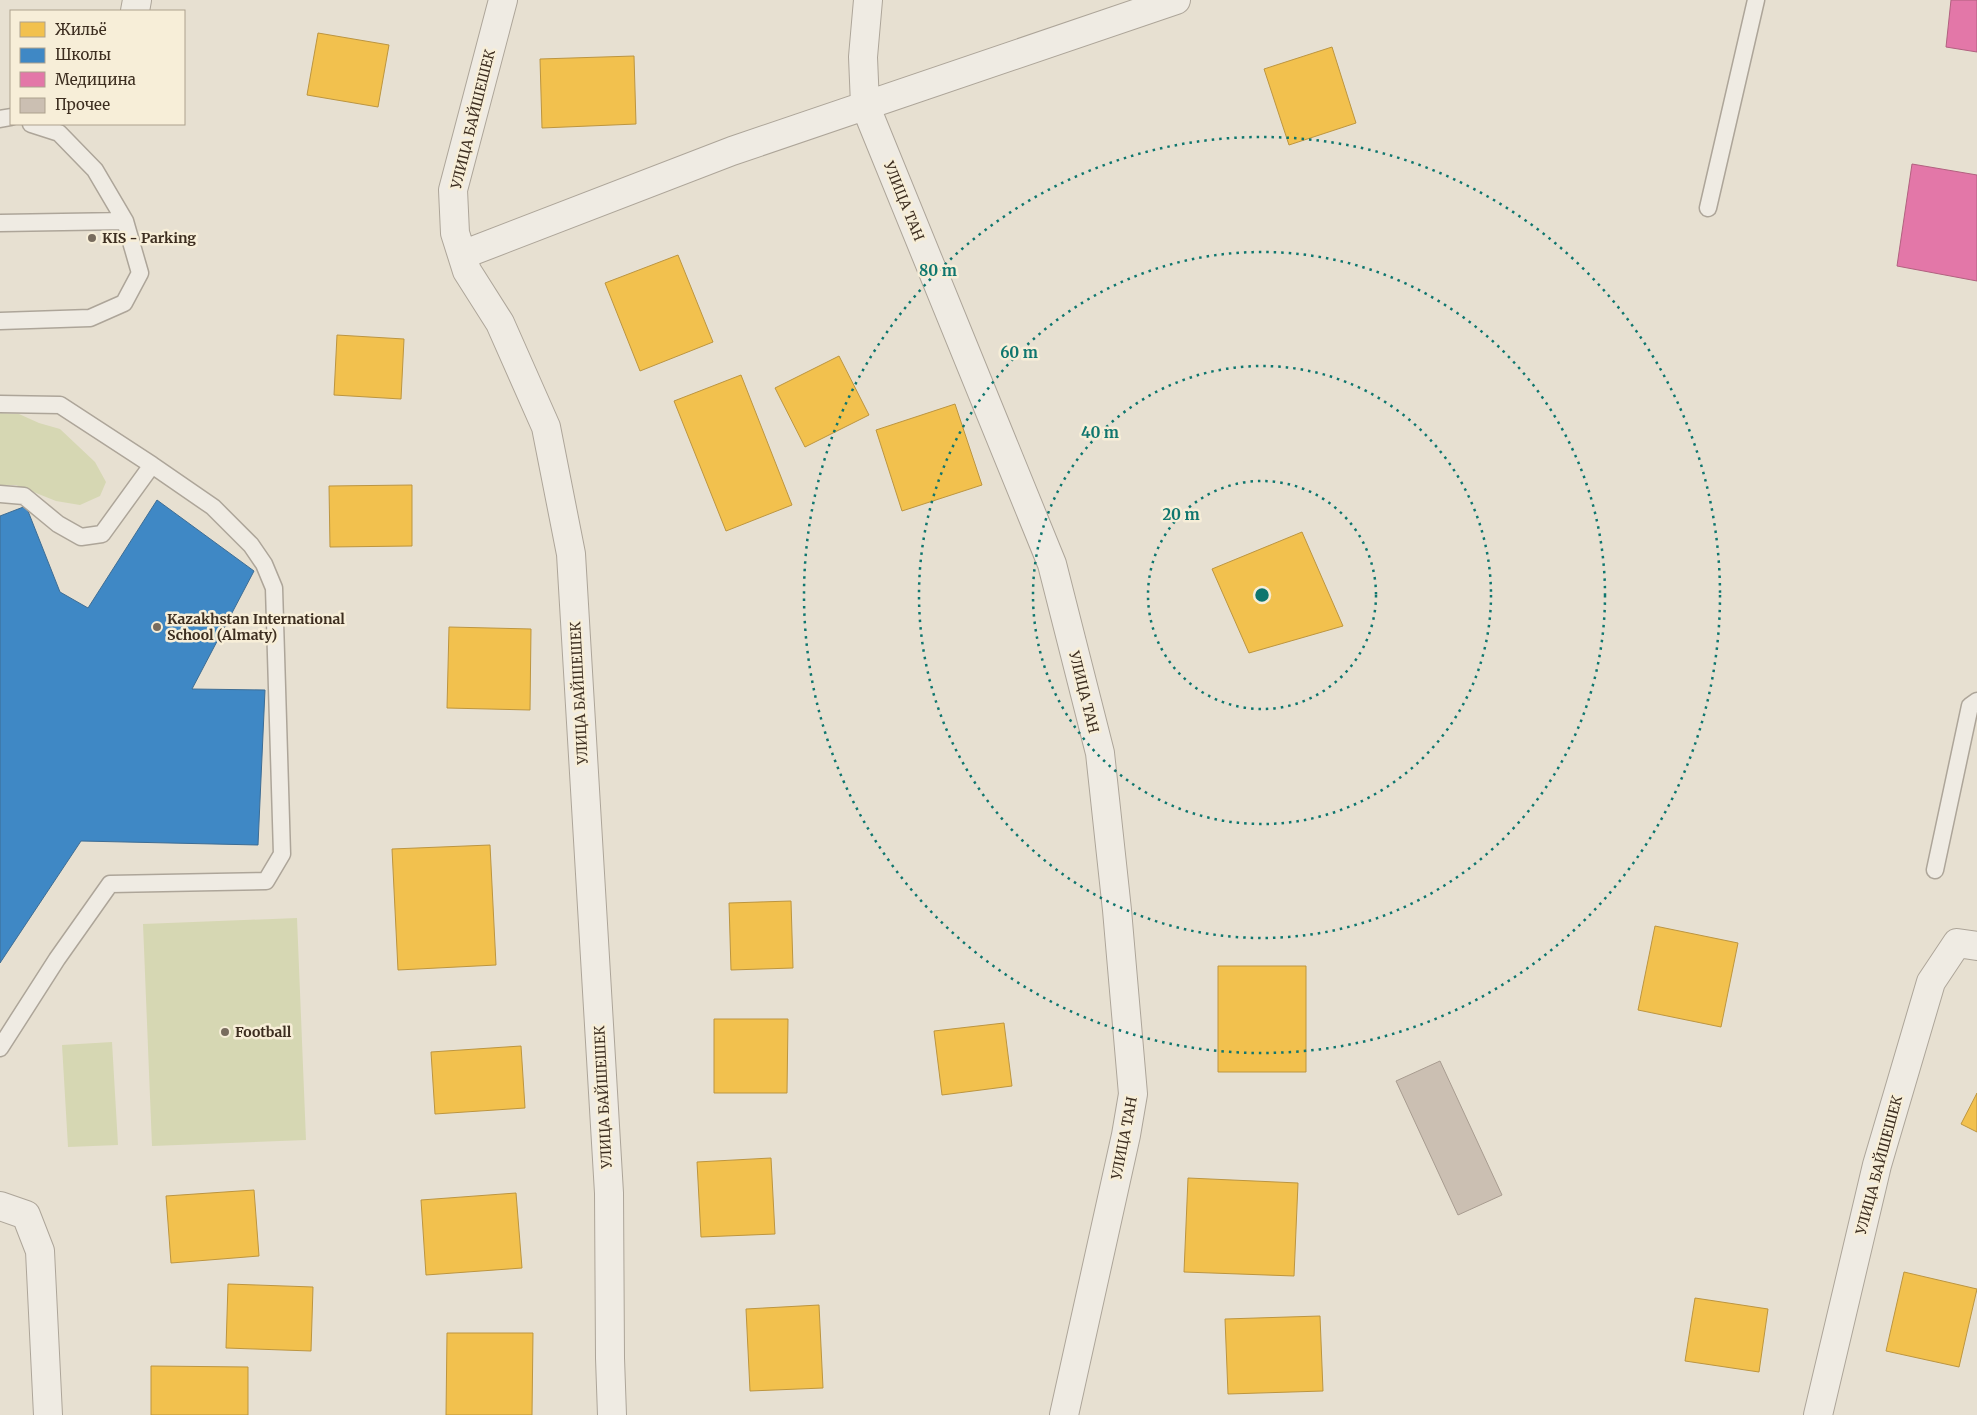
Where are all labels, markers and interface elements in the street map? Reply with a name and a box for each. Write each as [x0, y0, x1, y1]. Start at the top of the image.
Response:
legend [10, 10, 185, 125]
text: Жильё [55, 20, 107, 39]
text: Школы [55, 45, 111, 64]
street label: УЛИЦА БАЙШЕШЕК [447, 47, 499, 192]
text: Медицина [55, 70, 136, 89]
text: Прочее [55, 95, 110, 114]
street label: УЛИЦА ТАН [880, 158, 928, 243]
place label: KIS - Parking [102, 229, 196, 247]
marker: KIS - Parking [86, 232, 98, 244]
text: 80 m [919, 261, 957, 280]
text: 60 m [1000, 343, 1038, 362]
text: 40 m [1081, 423, 1119, 442]
text: 20 m [1162, 505, 1200, 524]
centre of rings [1253, 586, 1271, 604]
place label: Kazakhstan International School (Almaty) [167, 610, 345, 644]
marker: Kazakhstan International School (Almaty) [151, 621, 163, 633]
street label: УЛИЦА БАЙШЕШЕК [566, 621, 592, 766]
street label: УЛИЦА ТАН [1065, 648, 1103, 735]
place label: Football [235, 1023, 292, 1041]
street label: УЛИЦА БАЙШЕШЕК [590, 1025, 616, 1170]
marker: Football [219, 1026, 231, 1038]
street label: УЛИЦА БАЙШЕШЕК [1852, 1093, 1906, 1237]
street label: УЛИЦА ТАН [1107, 1095, 1141, 1182]

